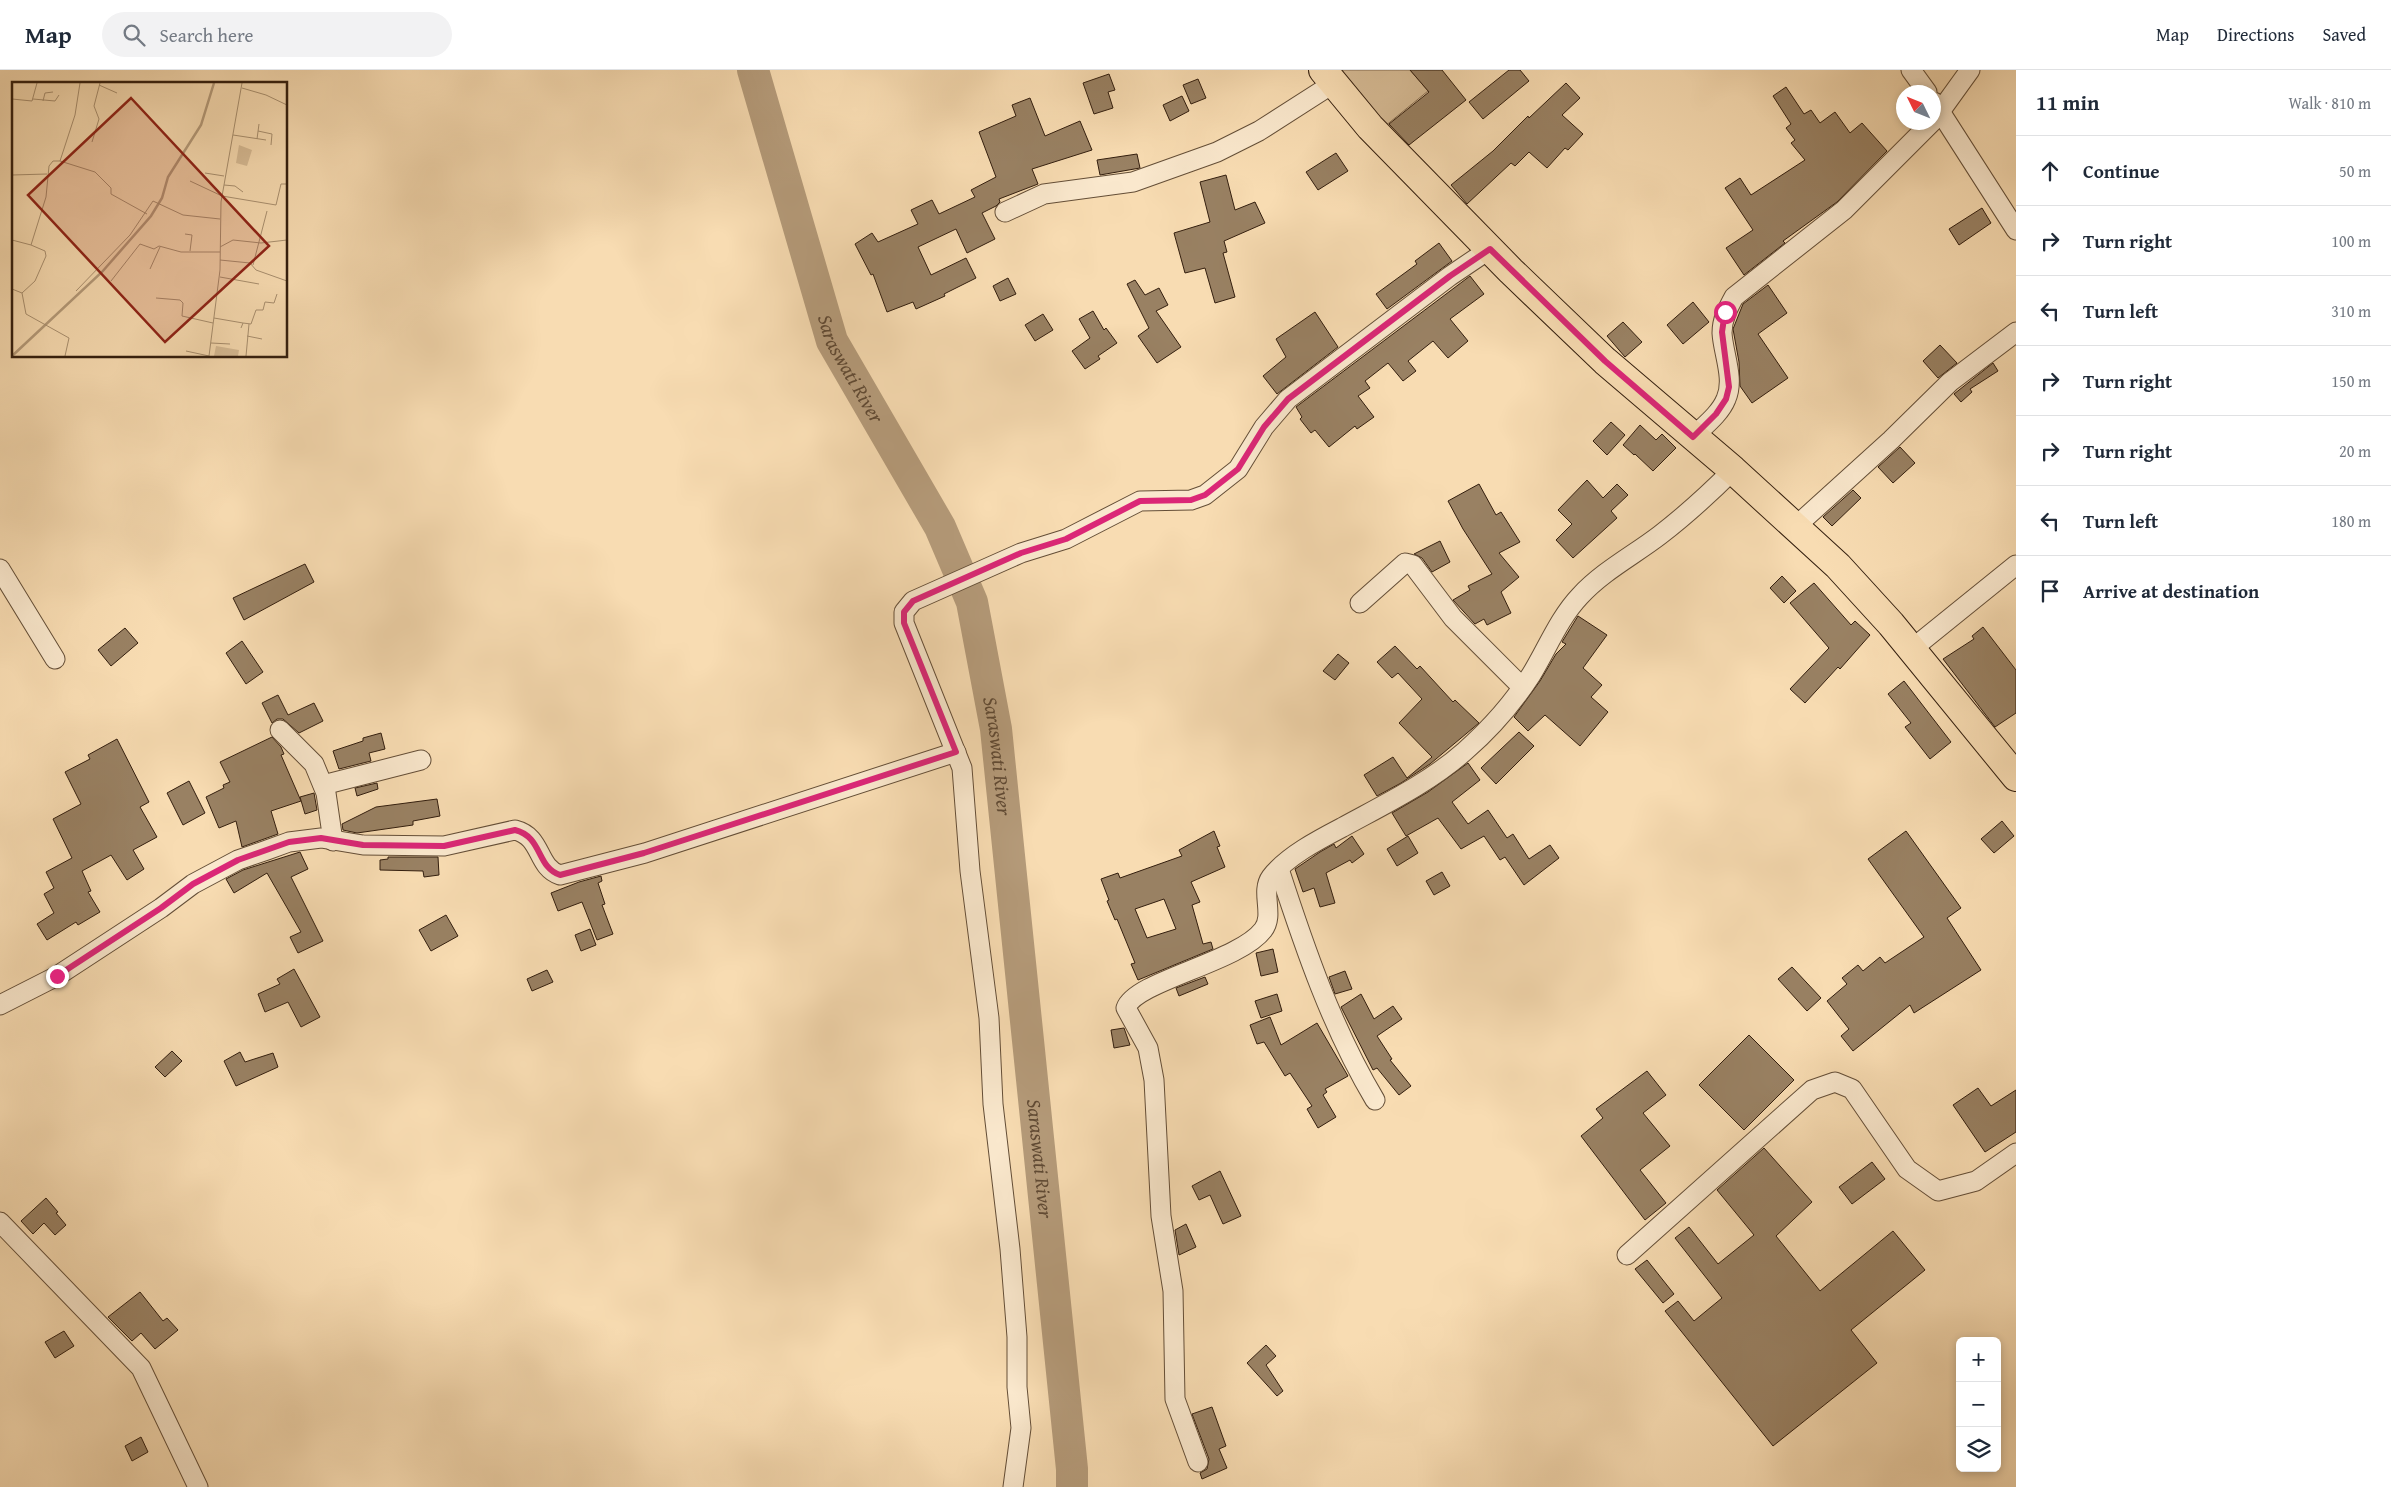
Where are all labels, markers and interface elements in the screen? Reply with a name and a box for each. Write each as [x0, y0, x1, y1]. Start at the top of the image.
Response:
search box [102, 12, 452, 57]
text: Map [25, 17, 72, 52]
icon: search [120, 21, 148, 49]
text: Search here [160, 21, 253, 49]
text: Map [2156, 21, 2189, 48]
text: Directions [2217, 21, 2294, 48]
text: Saved [2322, 21, 2366, 48]
inset map [12, 82, 288, 358]
north arrow [1896, 85, 1941, 130]
text: 11 min [2036, 87, 2099, 118]
text: Walk · 810 m [2288, 91, 2371, 115]
icon: ahead [2036, 157, 2064, 185]
text: Continue [2083, 157, 2160, 185]
text: 50 m [2339, 159, 2371, 183]
icon: right [2036, 227, 2064, 255]
text: Turn right [2083, 227, 2172, 255]
text: 100 m [2331, 229, 2371, 253]
icon: left [2036, 297, 2064, 325]
text: Turn left [2083, 297, 2158, 325]
text: 310 m [2331, 299, 2371, 323]
route start [1714, 301, 1737, 324]
water label: Saraswati River [811, 311, 892, 428]
icon: right [2036, 367, 2064, 395]
text: Turn right [2083, 367, 2172, 395]
text: 150 m [2331, 369, 2371, 393]
icon: right [2036, 437, 2064, 465]
text: Turn right [2083, 437, 2172, 465]
text: 20 m [2339, 439, 2371, 463]
icon: left [2036, 507, 2064, 535]
text: Turn left [2083, 507, 2158, 535]
text: 180 m [2331, 509, 2371, 533]
icon: arrive [2036, 577, 2064, 605]
text: Arrive at destination [2083, 577, 2259, 605]
water label: Saraswati River [976, 694, 1020, 817]
route end [46, 965, 69, 988]
water label: Saraswati River [1020, 1098, 1061, 1220]
map controls [1956, 1337, 2001, 1472]
button: + [1956, 1337, 2001, 1382]
button: − [1956, 1382, 2001, 1427]
button: layers [1956, 1427, 2001, 1472]

